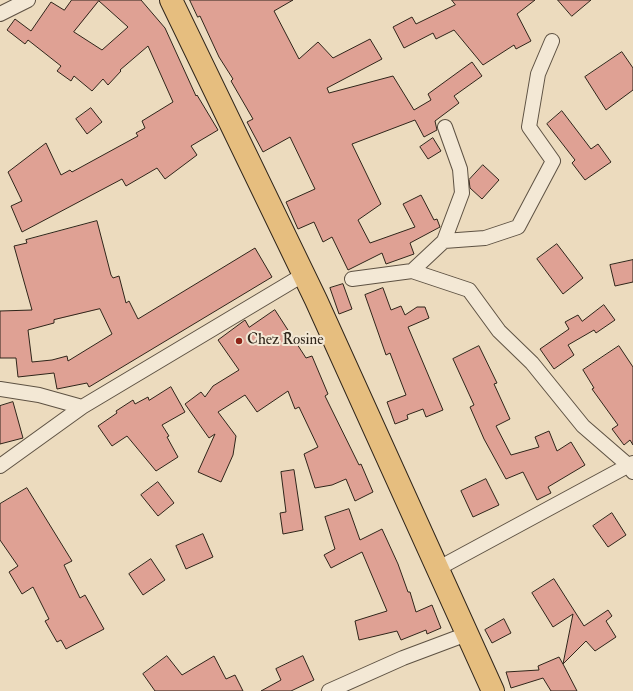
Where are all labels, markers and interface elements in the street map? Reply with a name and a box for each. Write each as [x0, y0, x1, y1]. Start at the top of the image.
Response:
place label: Chez Rosine [247, 332, 323, 350]
marker: Chez Rosine [234, 336, 244, 346]

